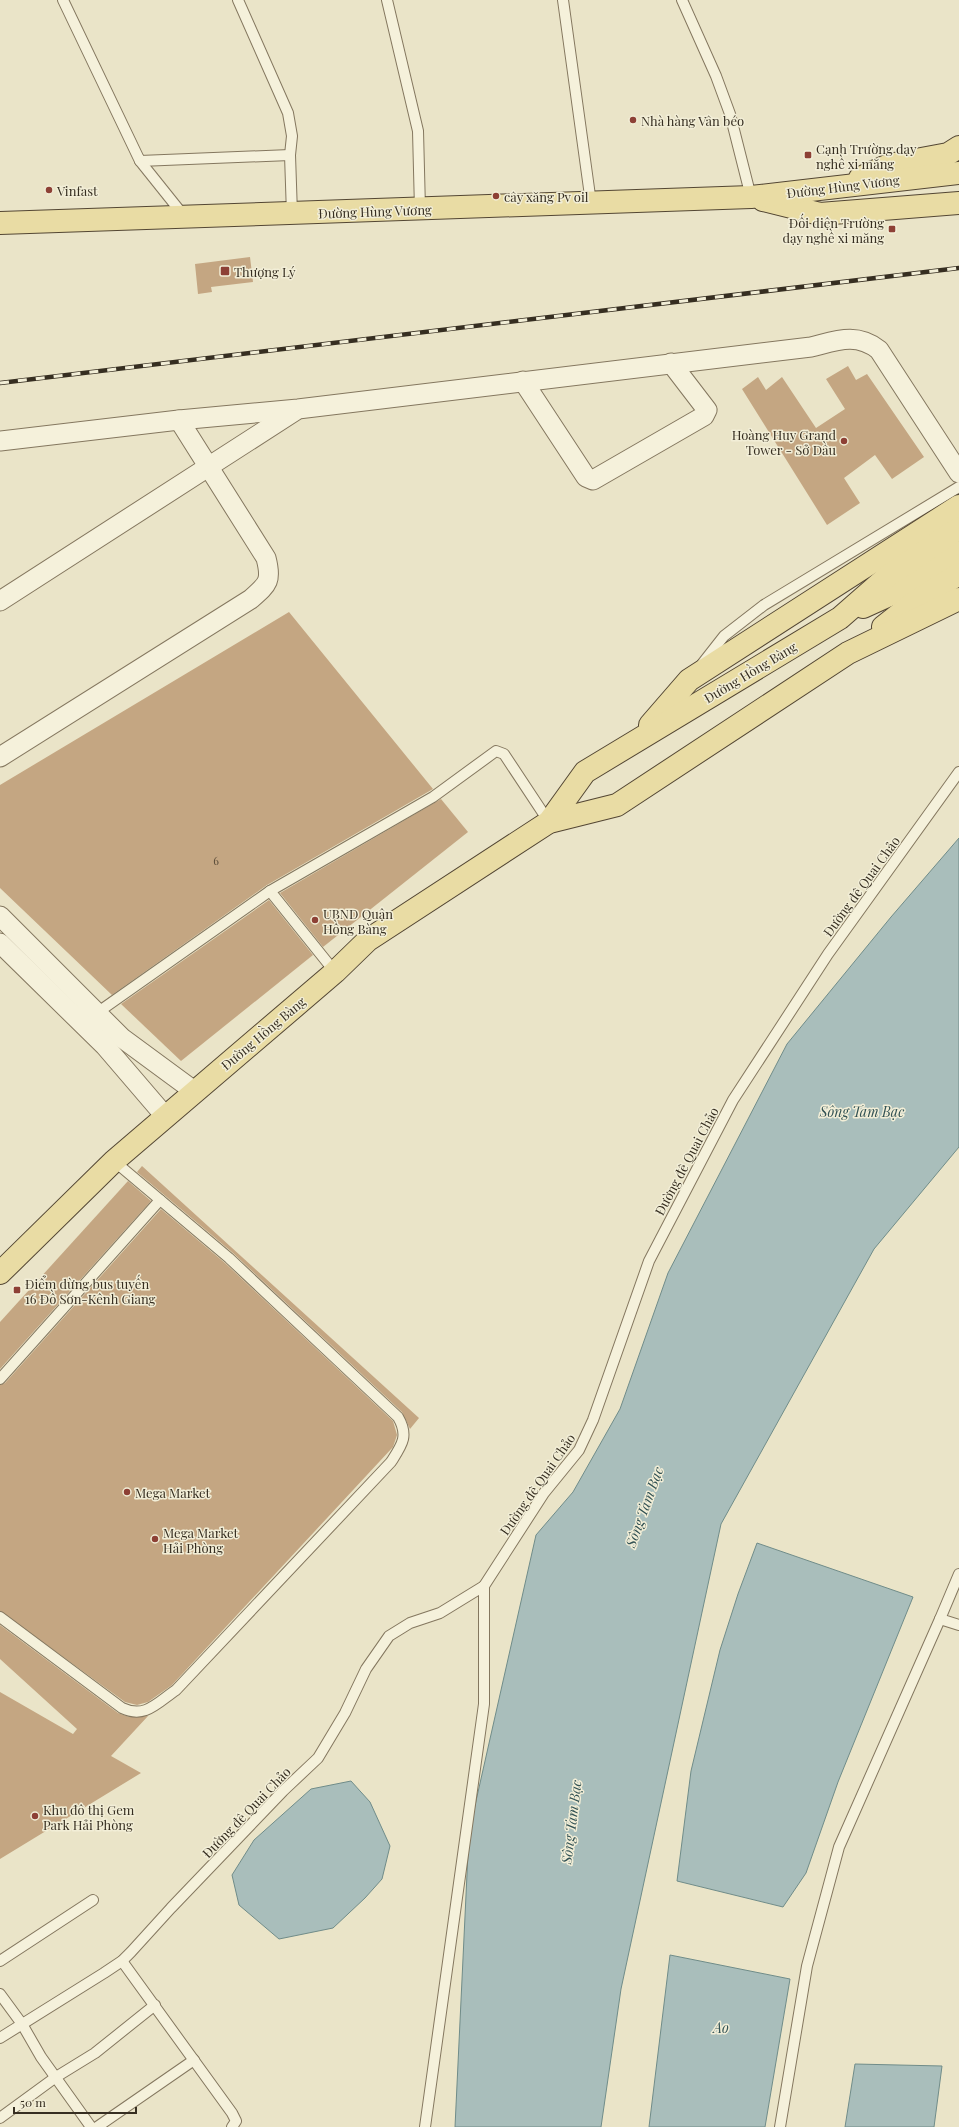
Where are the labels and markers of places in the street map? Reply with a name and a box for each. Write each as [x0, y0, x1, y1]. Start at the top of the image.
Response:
place label: Nhà hàng Vân béo [641, 112, 744, 129]
marker: Nhà hàng Vân béo [628, 115, 638, 125]
place label: Cạnh Trường dạy nghề xi măng [816, 140, 917, 172]
marker: Cạnh Trường dạy nghề xi măng [803, 150, 813, 160]
place label: Vinfast [56, 182, 98, 199]
marker: Vinfast [44, 185, 54, 195]
place label: cây xăng Pv oil [504, 188, 589, 205]
marker: cây xăng Pv oil [491, 191, 501, 201]
place label: Đối diện Trường dạy nghề xi măng [782, 213, 884, 246]
marker: Đối diện Trường dạy nghề xi măng [887, 224, 897, 234]
place label: Thượng Lý [234, 263, 296, 280]
marker: Thượng Lý [219, 265, 231, 277]
place label: Hoàng Huy Grand Tower - Sở Dầu [732, 426, 836, 458]
marker: Hoàng Huy Grand Tower - Sở Dầu [839, 436, 849, 446]
place label: UBND Quận Hồng Bàng [323, 905, 393, 937]
marker: UBND Quận Hồng Bàng [310, 915, 320, 925]
place label: Điểm dừng bus tuyến 16 Đồ Sơn-Kênh Giang [25, 1274, 156, 1307]
marker: Điểm dừng bus tuyến 16 Đồ Sơn-Kênh Giang [12, 1285, 22, 1295]
place label: Mega Market [135, 1484, 211, 1501]
marker: Mega Market [122, 1487, 132, 1497]
place label: Mega Market Hải Phòng [163, 1524, 239, 1556]
marker: Mega Market Hải Phòng [150, 1534, 160, 1544]
place label: Khu đô thị Gem Park Hải Phòng [43, 1801, 135, 1833]
marker: Khu đô thị Gem Park Hải Phòng [30, 1811, 40, 1821]

